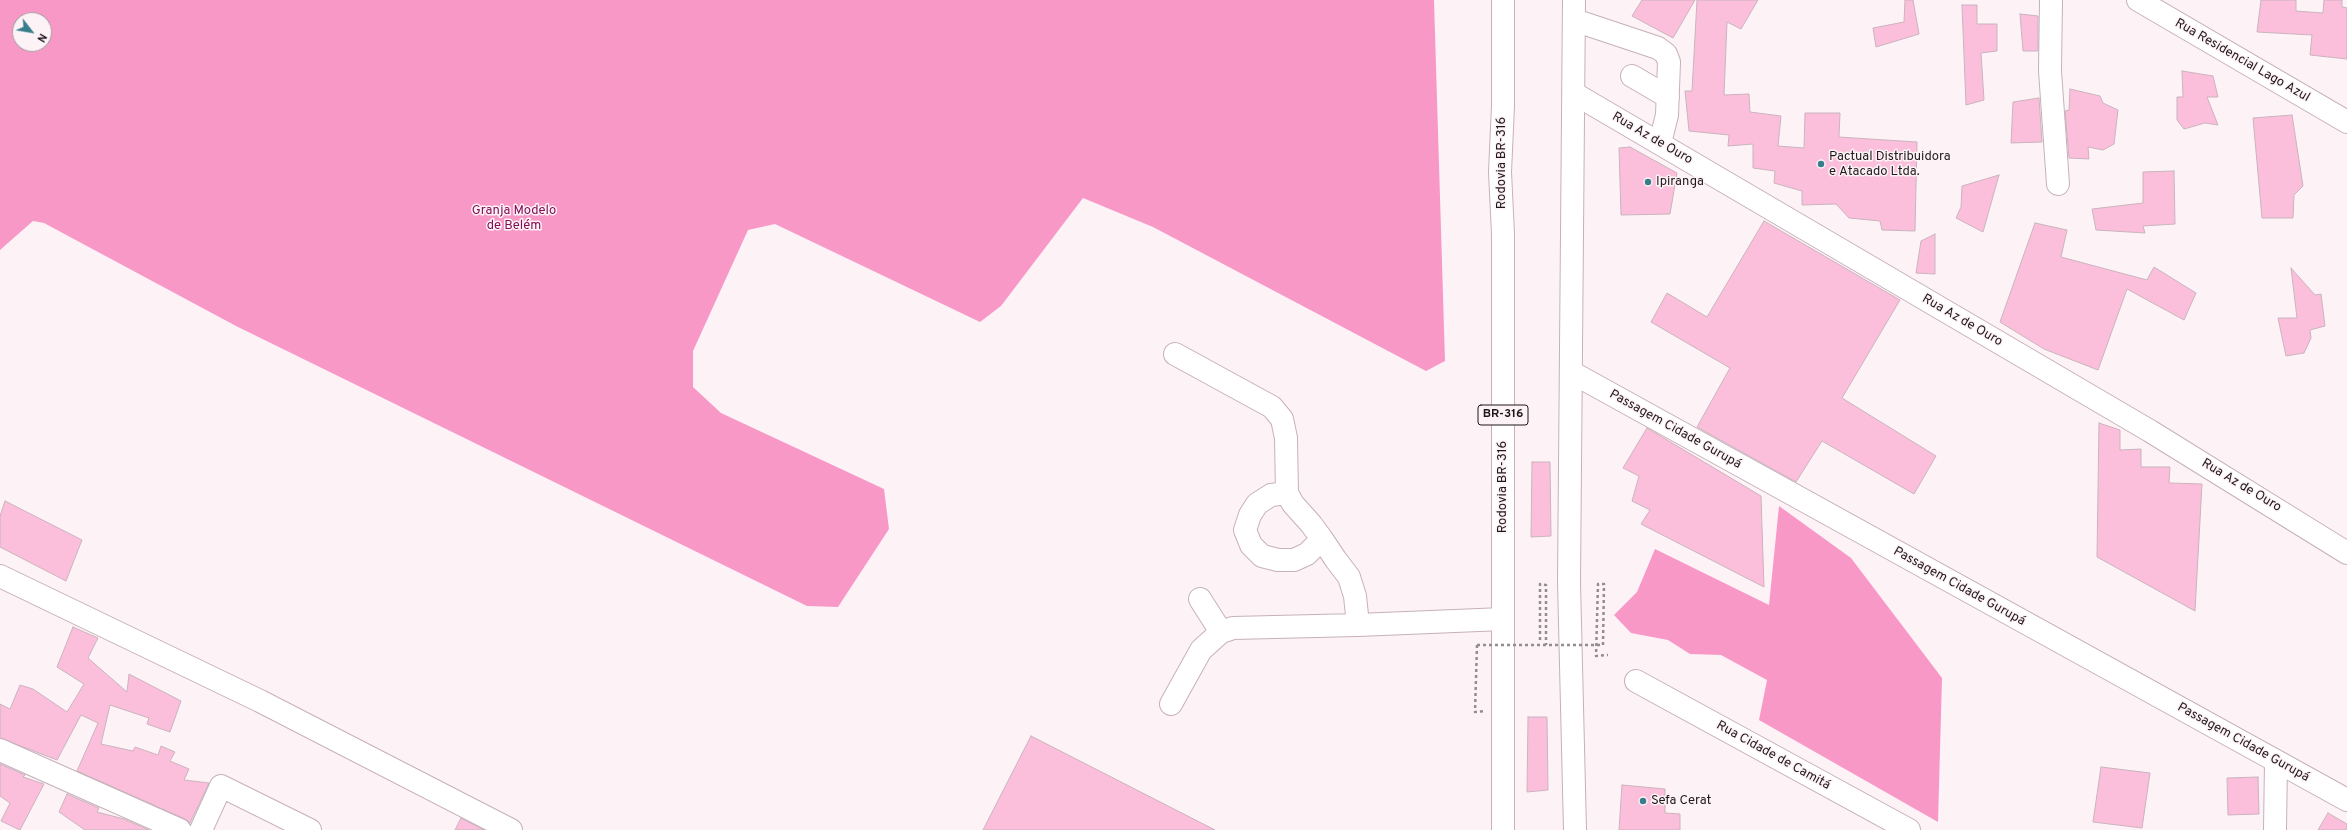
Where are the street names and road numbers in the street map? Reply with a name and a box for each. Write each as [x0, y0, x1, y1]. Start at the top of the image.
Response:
street label: Rua Residencial Lago Azul [2172, 16, 2312, 106]
street label: Rua Az de Ouro [1609, 110, 1695, 168]
street label: Rodovia BR-316 [1494, 117, 1510, 209]
street label: Rua Az de Ouro [1919, 292, 2005, 350]
street label: Passagem Cidade Gurupá [1606, 387, 1744, 473]
road number: BR-316 [1478, 405, 1528, 425]
street label: Rodovia BR-316 [1495, 441, 1511, 533]
street label: Rua Az de Ouro [2198, 456, 2284, 516]
street label: Passagem Cidade Gurupá [1890, 544, 2028, 630]
street label: Passagem Cidade Gurupá [2174, 700, 2312, 786]
street label: Rua Cidade de Camitá [1713, 718, 1833, 794]

